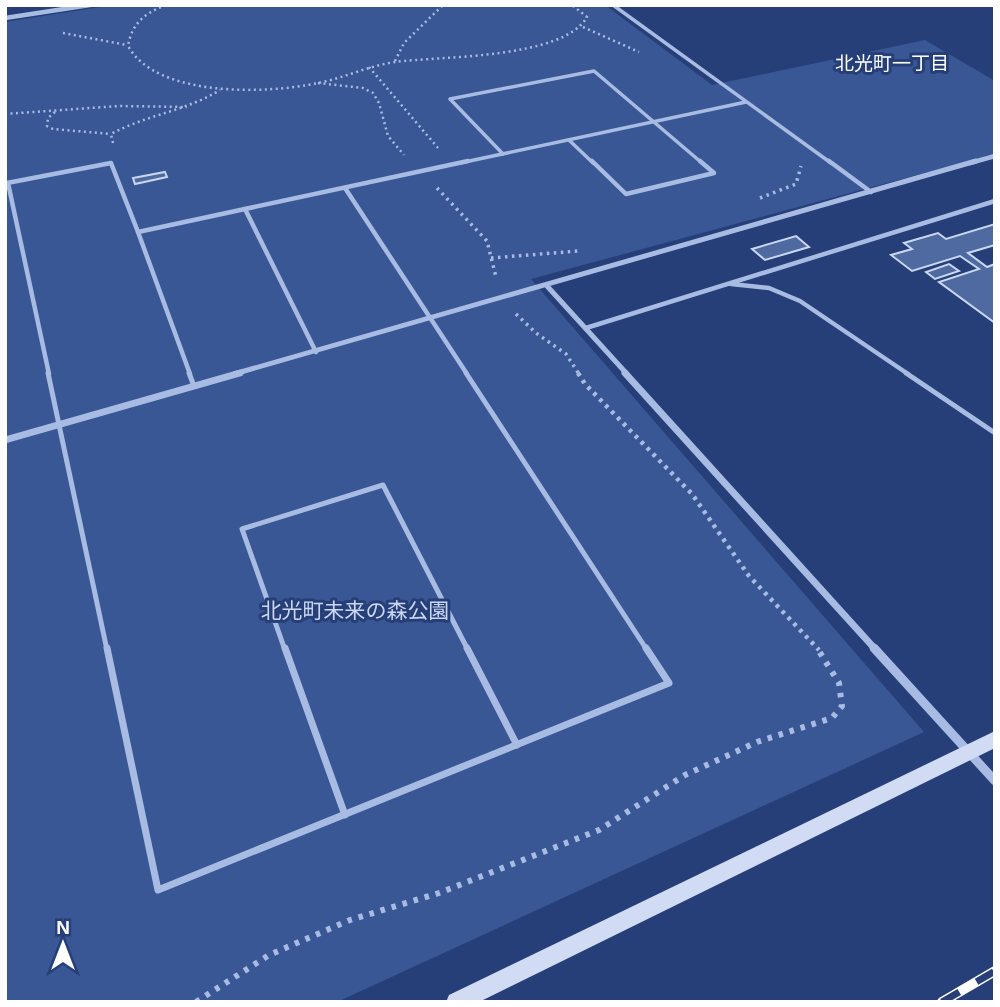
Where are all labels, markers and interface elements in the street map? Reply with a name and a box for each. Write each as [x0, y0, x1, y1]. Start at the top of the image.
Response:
district label: 北光町一丁目 [835, 53, 949, 74]
park label: 北光町未来の森公園 [261, 599, 450, 622]
north arrow [28, 909, 98, 979]
text: N [56, 917, 70, 938]

